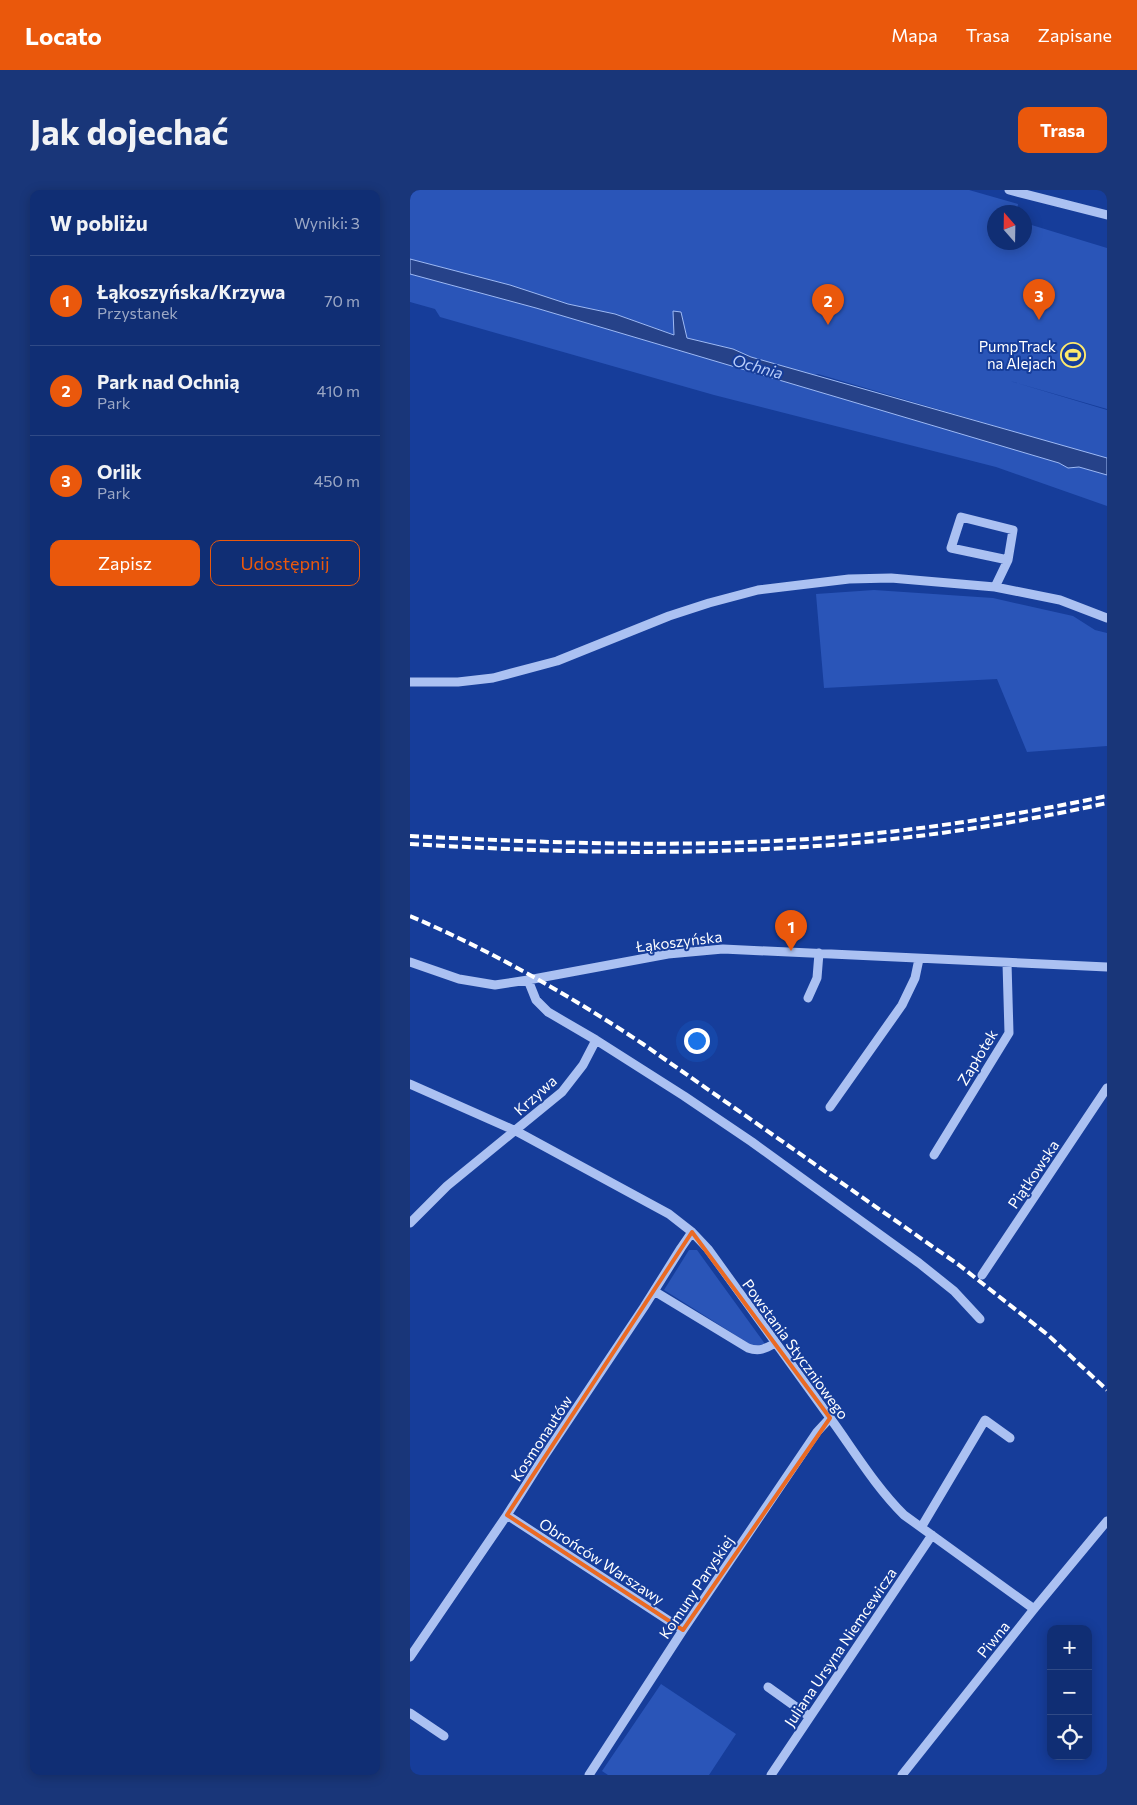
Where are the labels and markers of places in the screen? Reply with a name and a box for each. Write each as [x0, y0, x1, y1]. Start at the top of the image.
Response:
pin: 3 [1023, 279, 1055, 320]
pin: 2 [812, 284, 844, 325]
place label: PumpTrack na Alejach [979, 337, 1056, 372]
sports icon: PumpTrack na Alejach [1060, 342, 1086, 368]
pin: 1 [775, 910, 807, 951]

